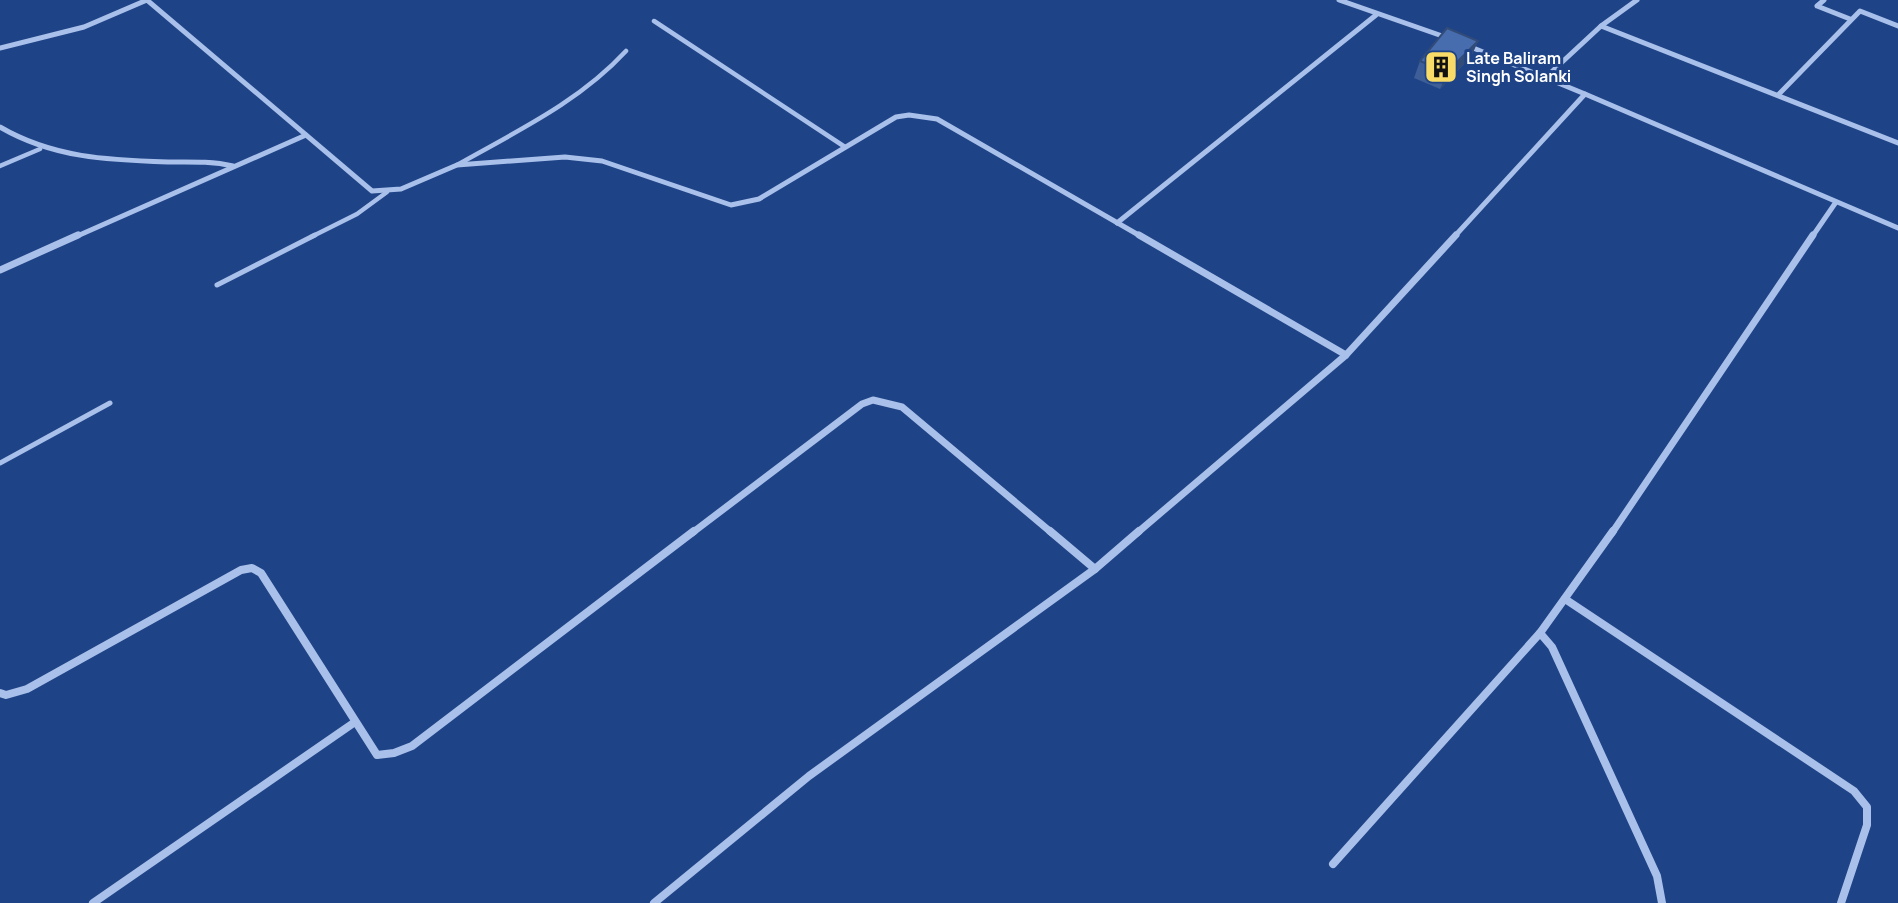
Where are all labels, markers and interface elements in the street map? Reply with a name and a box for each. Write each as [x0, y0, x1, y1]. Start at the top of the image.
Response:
place label: Late Baliram Singh Solanki [1466, 47, 1571, 87]
building icon: Late Baliram Singh Solanki [1422, 48, 1460, 86]

